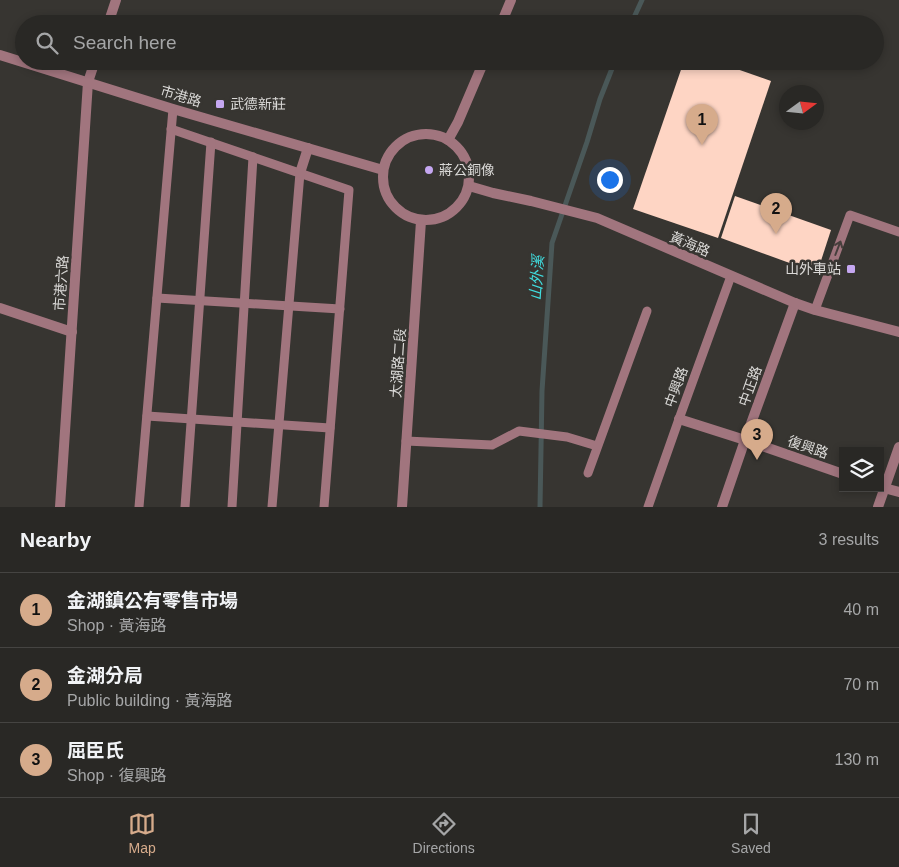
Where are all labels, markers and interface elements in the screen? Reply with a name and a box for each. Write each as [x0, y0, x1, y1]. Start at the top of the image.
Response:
search box [15, 15, 884, 70]
icon: search [33, 29, 61, 57]
text: Search here [73, 32, 177, 53]
street label: 市港路 [159, 82, 203, 110]
north arrow [779, 85, 824, 130]
place label: 武德新莊 [230, 96, 286, 112]
marker: 武德新莊 [214, 98, 226, 110]
pin: 1 [686, 104, 718, 145]
place label: 蔣公銅像 [439, 162, 495, 178]
marker: 蔣公銅像 [423, 164, 435, 176]
your location [597, 167, 623, 193]
pin: 2 [760, 193, 792, 234]
street label: 黃海路 [668, 228, 712, 260]
one-way arrow [834, 241, 843, 256]
water label: 山外溪 [526, 253, 547, 301]
street label: 市港六路 [51, 255, 71, 311]
place label: 山外車站 [785, 261, 841, 277]
marker: 山外車站 [845, 263, 857, 275]
street label: 太湖路二段 [388, 328, 408, 398]
street label: 中正路 [735, 364, 765, 408]
street label: 中興路 [661, 365, 691, 409]
pin: 3 [741, 419, 773, 460]
street label: 復興路 [786, 433, 830, 461]
map controls [839, 447, 884, 492]
button: layers [839, 447, 884, 492]
text: Nearby [20, 528, 91, 551]
text: 3 results [819, 531, 879, 548]
text: 金湖鎮公有零售市場 [67, 590, 238, 611]
text: 1 [32, 601, 40, 618]
text: 40 m [843, 601, 879, 618]
text: Shop · 黃海路 [67, 617, 167, 634]
text: 金湖分局 [67, 665, 143, 686]
text: 2 [32, 676, 40, 693]
text: 70 m [843, 676, 879, 693]
text: Public building · 黃海路 [67, 692, 232, 709]
text: 屈臣氏 [67, 740, 124, 761]
text: 3 [32, 751, 40, 768]
text: 130 m [835, 751, 879, 768]
text: Shop · 復興路 [67, 767, 167, 784]
tab: Map [128, 810, 156, 856]
tab: Directions [413, 810, 475, 856]
tab: Saved [731, 810, 771, 856]

